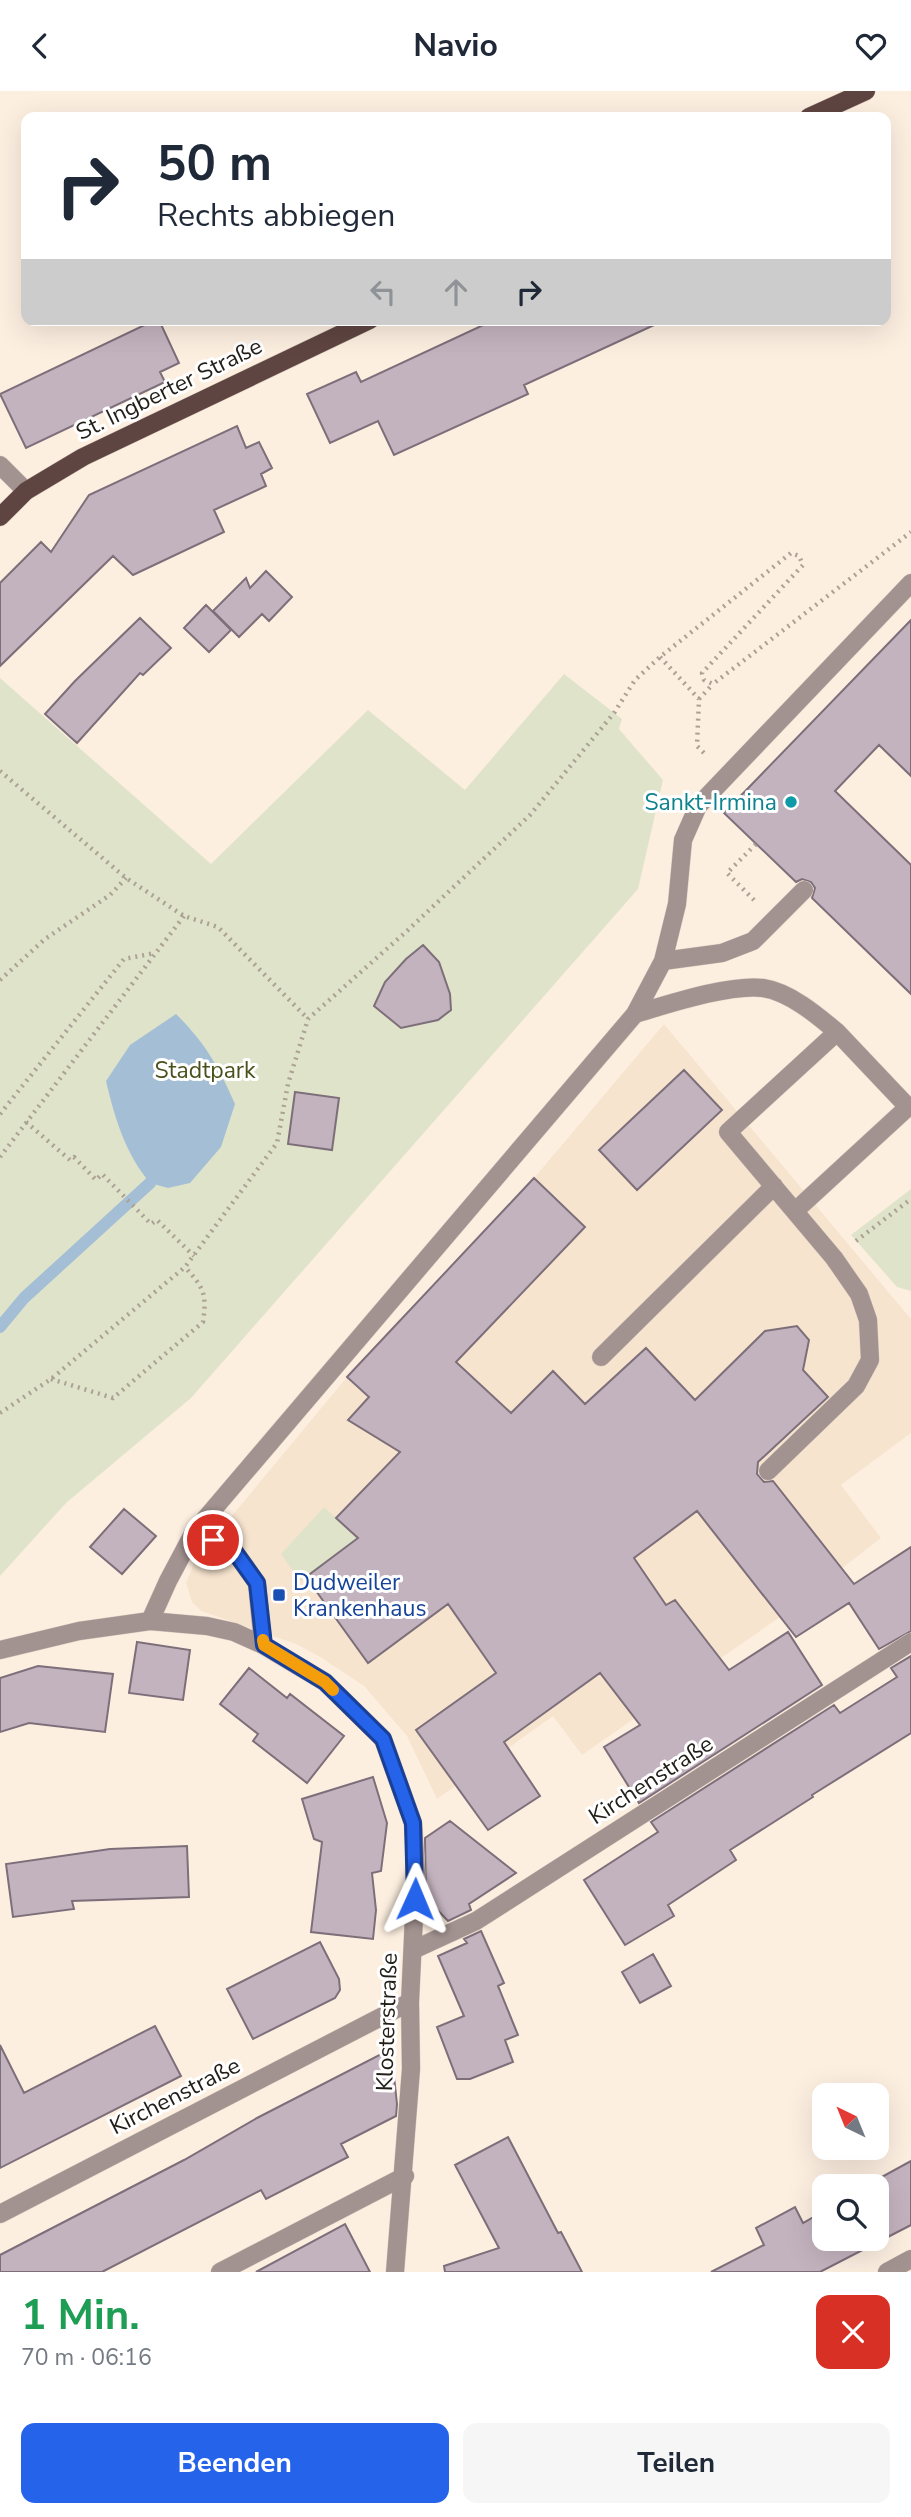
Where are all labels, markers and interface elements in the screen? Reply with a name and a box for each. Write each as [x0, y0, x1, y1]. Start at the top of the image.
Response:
text: Navio [413, 24, 498, 67]
icon: back [21, 27, 59, 65]
icon: heart [852, 27, 890, 65]
text: 50 m [157, 130, 272, 197]
icon: right [42, 140, 133, 231]
text: Rechts abbiegen [157, 194, 396, 237]
icon: left [364, 273, 402, 311]
icon: ahead [437, 273, 475, 311]
icon: right [510, 273, 548, 311]
street label: St. Ingberter Straße [71, 330, 267, 448]
place label: Sankt-Irmina [644, 787, 777, 818]
marker: Sankt-Irmina [783, 794, 799, 810]
park label: Stadtpark [154, 1055, 256, 1086]
pin [183, 1510, 243, 1570]
icon: arrive [194, 1521, 232, 1559]
place label: Dudweiler Krankenhaus [293, 1567, 426, 1624]
marker: Dudweiler Krankenhaus [271, 1587, 287, 1603]
street label: Kirchenstraße [583, 1728, 719, 1832]
position arrow [378, 1862, 452, 1936]
street label: Klosterstraße [369, 1952, 405, 2092]
street label: Kirchenstraße [104, 2050, 246, 2142]
north arrow [812, 2083, 889, 2159]
map controls [812, 2083, 889, 2251]
button: search [812, 2174, 889, 2251]
text: 1 Min. [21, 2287, 140, 2344]
button: close [816, 2295, 890, 2369]
text: 70 m · 06:16 [21, 2342, 152, 2373]
button: Beenden [21, 2423, 449, 2503]
button: Teilen [463, 2423, 890, 2503]

